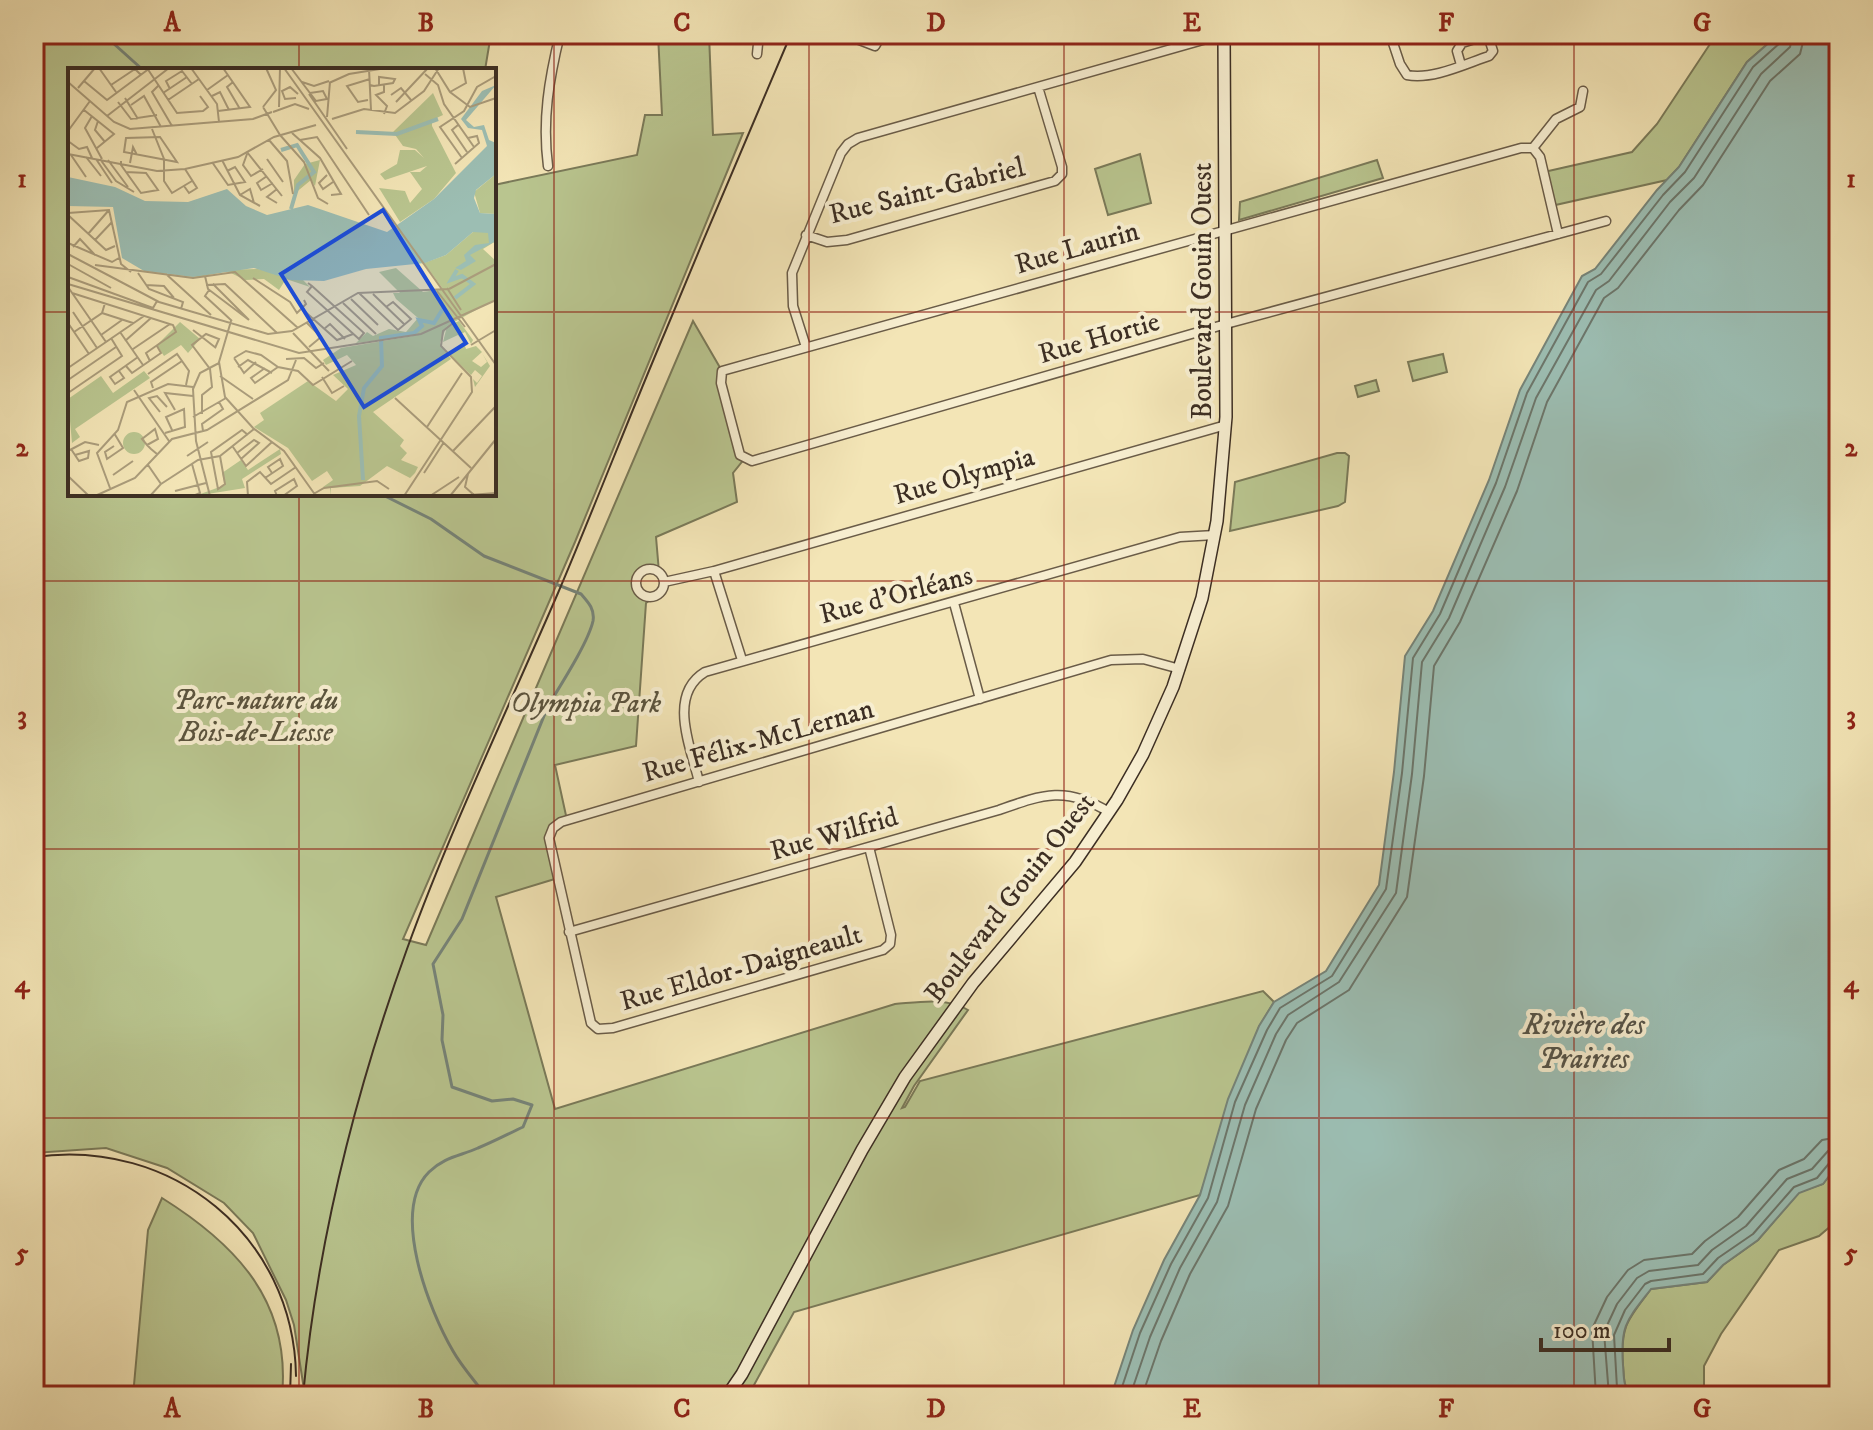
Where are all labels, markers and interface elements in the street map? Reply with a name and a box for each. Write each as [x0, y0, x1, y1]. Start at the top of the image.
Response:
text: A [163, 7, 182, 40]
text: B [418, 7, 434, 40]
text: C [673, 7, 691, 40]
text: D [926, 7, 946, 40]
text: E [1183, 7, 1201, 40]
text: F [1438, 7, 1455, 40]
text: G [1693, 7, 1711, 40]
inset map [68, 68, 496, 496]
street label: Rue Saint-Gabriel [826, 150, 1029, 232]
street label: Boulevard Gouin Ouest [1185, 162, 1220, 420]
text: 1 [17, 163, 27, 196]
text: 1 [1846, 163, 1856, 196]
street label: Rue Laurin [1011, 213, 1144, 282]
street label: Rue Hortie [1034, 304, 1164, 372]
text: 2 [16, 432, 30, 465]
text: 2 [1845, 432, 1859, 465]
street label: Rue Olympia [890, 439, 1039, 513]
street label: Rue d'Orléans [816, 558, 976, 632]
park label: Parc-nature du Bois-de-Liesse [173, 683, 339, 750]
park label: Olympia Park [511, 686, 662, 721]
street label: Rue Félix-McLernan [638, 691, 878, 791]
text: 3 [17, 700, 27, 733]
text: 3 [1846, 700, 1856, 733]
street label: Boulevard Gouin Ouest [917, 786, 1103, 1010]
street label: Rue Wilfrid [766, 799, 902, 869]
street label: Rue Eldor-Daigneault [616, 917, 866, 1019]
text: 4 [15, 968, 31, 1001]
text: 4 [1844, 968, 1860, 1001]
water label: Rivière des Prairies [1522, 1007, 1646, 1078]
text: 5 [15, 1237, 29, 1270]
text: 5 [1844, 1237, 1858, 1270]
scale bar [1541, 1302, 1669, 1352]
text: 100 m [1553, 1316, 1611, 1346]
text: A [163, 1393, 182, 1426]
text: B [418, 1393, 434, 1426]
text: C [673, 1393, 691, 1426]
text: D [926, 1393, 946, 1426]
text: E [1183, 1393, 1201, 1426]
text: F [1438, 1393, 1455, 1426]
text: G [1693, 1393, 1711, 1426]

